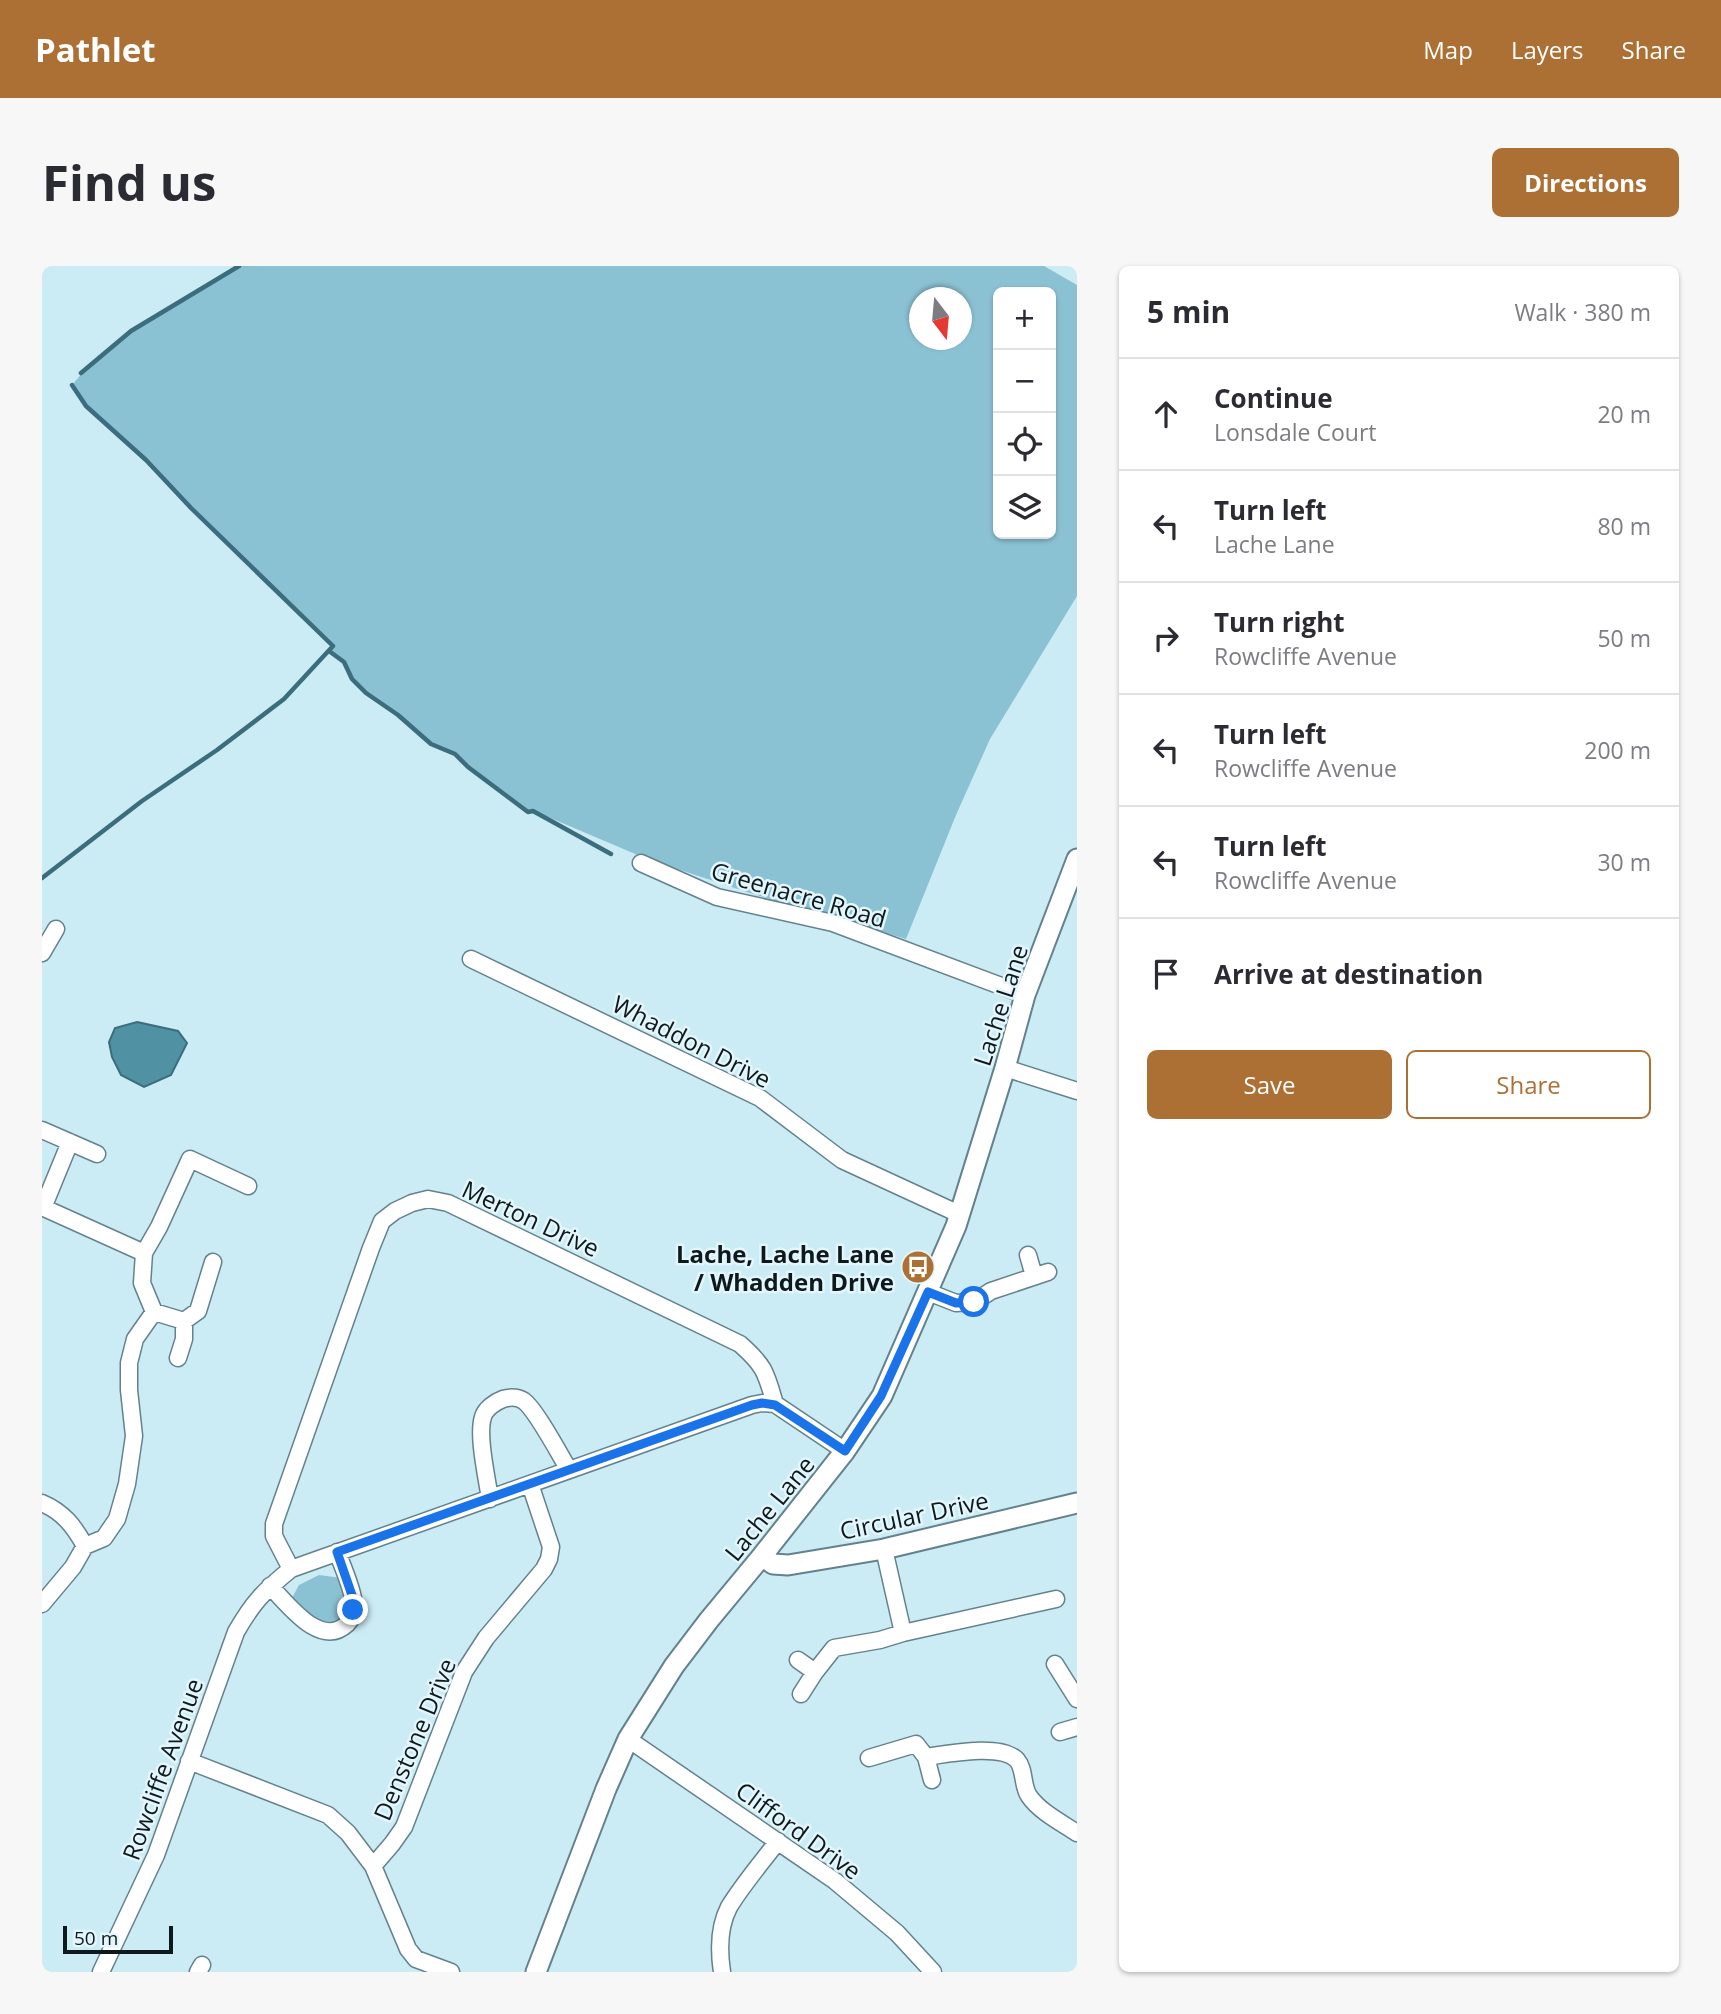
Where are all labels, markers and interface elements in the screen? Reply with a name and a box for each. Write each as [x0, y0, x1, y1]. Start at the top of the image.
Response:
text: Pathlet [35, 27, 156, 72]
text: Map [1423, 33, 1473, 66]
text: Layers [1511, 33, 1584, 66]
text: Share [1622, 33, 1686, 66]
button: Directions [1492, 148, 1679, 217]
text: Find us [42, 149, 216, 215]
north arrow [909, 287, 972, 350]
map controls [993, 287, 1056, 539]
button: + [993, 287, 1056, 350]
text: 5 min [1147, 291, 1230, 332]
text: Walk · 380 m [1514, 296, 1651, 328]
button: − [993, 350, 1056, 413]
text: Continue [1214, 380, 1333, 416]
icon: ahead [1147, 395, 1185, 433]
text: 20 m [1597, 398, 1651, 430]
button: locate [993, 413, 1056, 476]
text: Lonsdale Court [1214, 416, 1376, 448]
button: layers [993, 476, 1056, 539]
text: Turn left [1214, 492, 1326, 528]
icon: left [1147, 507, 1185, 545]
text: 80 m [1597, 510, 1651, 542]
text: Lache Lane [1214, 528, 1335, 560]
text: Turn right [1214, 604, 1345, 640]
icon: right [1147, 619, 1185, 657]
text: 50 m [1597, 622, 1651, 654]
text: Rowcliffe Avenue [1214, 640, 1397, 672]
text: Turn left [1214, 716, 1326, 752]
icon: left [1147, 731, 1185, 769]
text: 200 m [1584, 734, 1651, 766]
text: Rowcliffe Avenue [1214, 752, 1397, 784]
text: Turn left [1214, 828, 1326, 864]
icon: left [1147, 843, 1185, 881]
text: 30 m [1597, 846, 1651, 878]
street label: Greenacre Road [708, 853, 890, 935]
text: Rowcliffe Avenue [1214, 864, 1397, 896]
street label: Lache Lane [965, 940, 1035, 1070]
icon: arrive [1147, 955, 1185, 993]
text: Arrive at destination [1214, 956, 1483, 992]
street label: Whaddon Drive [607, 987, 777, 1095]
button: Save [1147, 1050, 1392, 1119]
button: Share [1406, 1050, 1651, 1119]
street label: Merton Drive [457, 1172, 605, 1264]
place label: Lache, Lache Lane / Whadden Drive [676, 1237, 894, 1298]
bus stop icon: Lache, Lache Lane / Whadden Drive [899, 1248, 937, 1286]
route start [958, 1286, 989, 1317]
street label: Lache Lane [717, 1449, 821, 1567]
street label: Circular Drive [837, 1483, 991, 1547]
route end [337, 1594, 368, 1625]
street label: Denstone Drive [365, 1653, 463, 1825]
street label: Rowcliffe Avenue [114, 1674, 210, 1864]
street label: Clifford Drive [730, 1773, 868, 1887]
scale bar [63, 1923, 173, 1955]
text: 50 m [74, 1925, 118, 1951]

